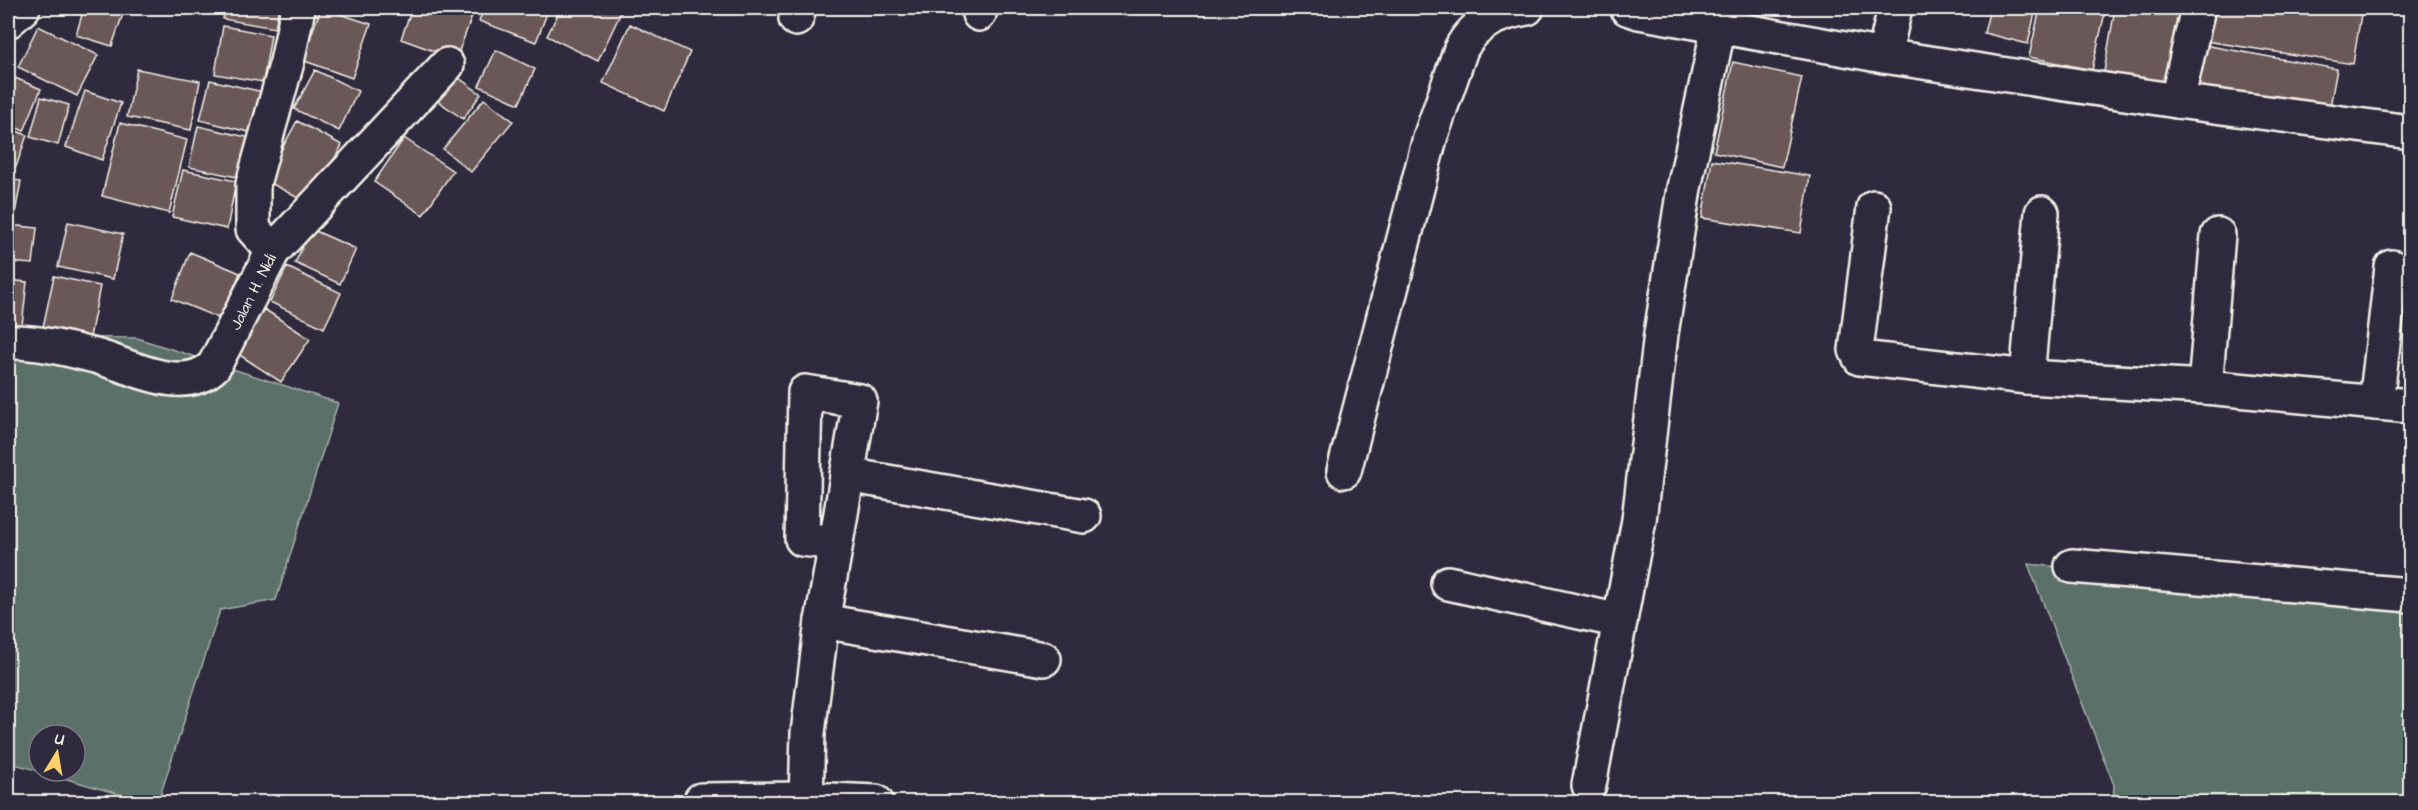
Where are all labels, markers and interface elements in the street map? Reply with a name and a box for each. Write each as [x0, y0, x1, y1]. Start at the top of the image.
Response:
street label: Jalan H. Nidi [224, 249, 282, 334]
north arrow [27, 723, 87, 783]
text: U [53, 728, 66, 751]

